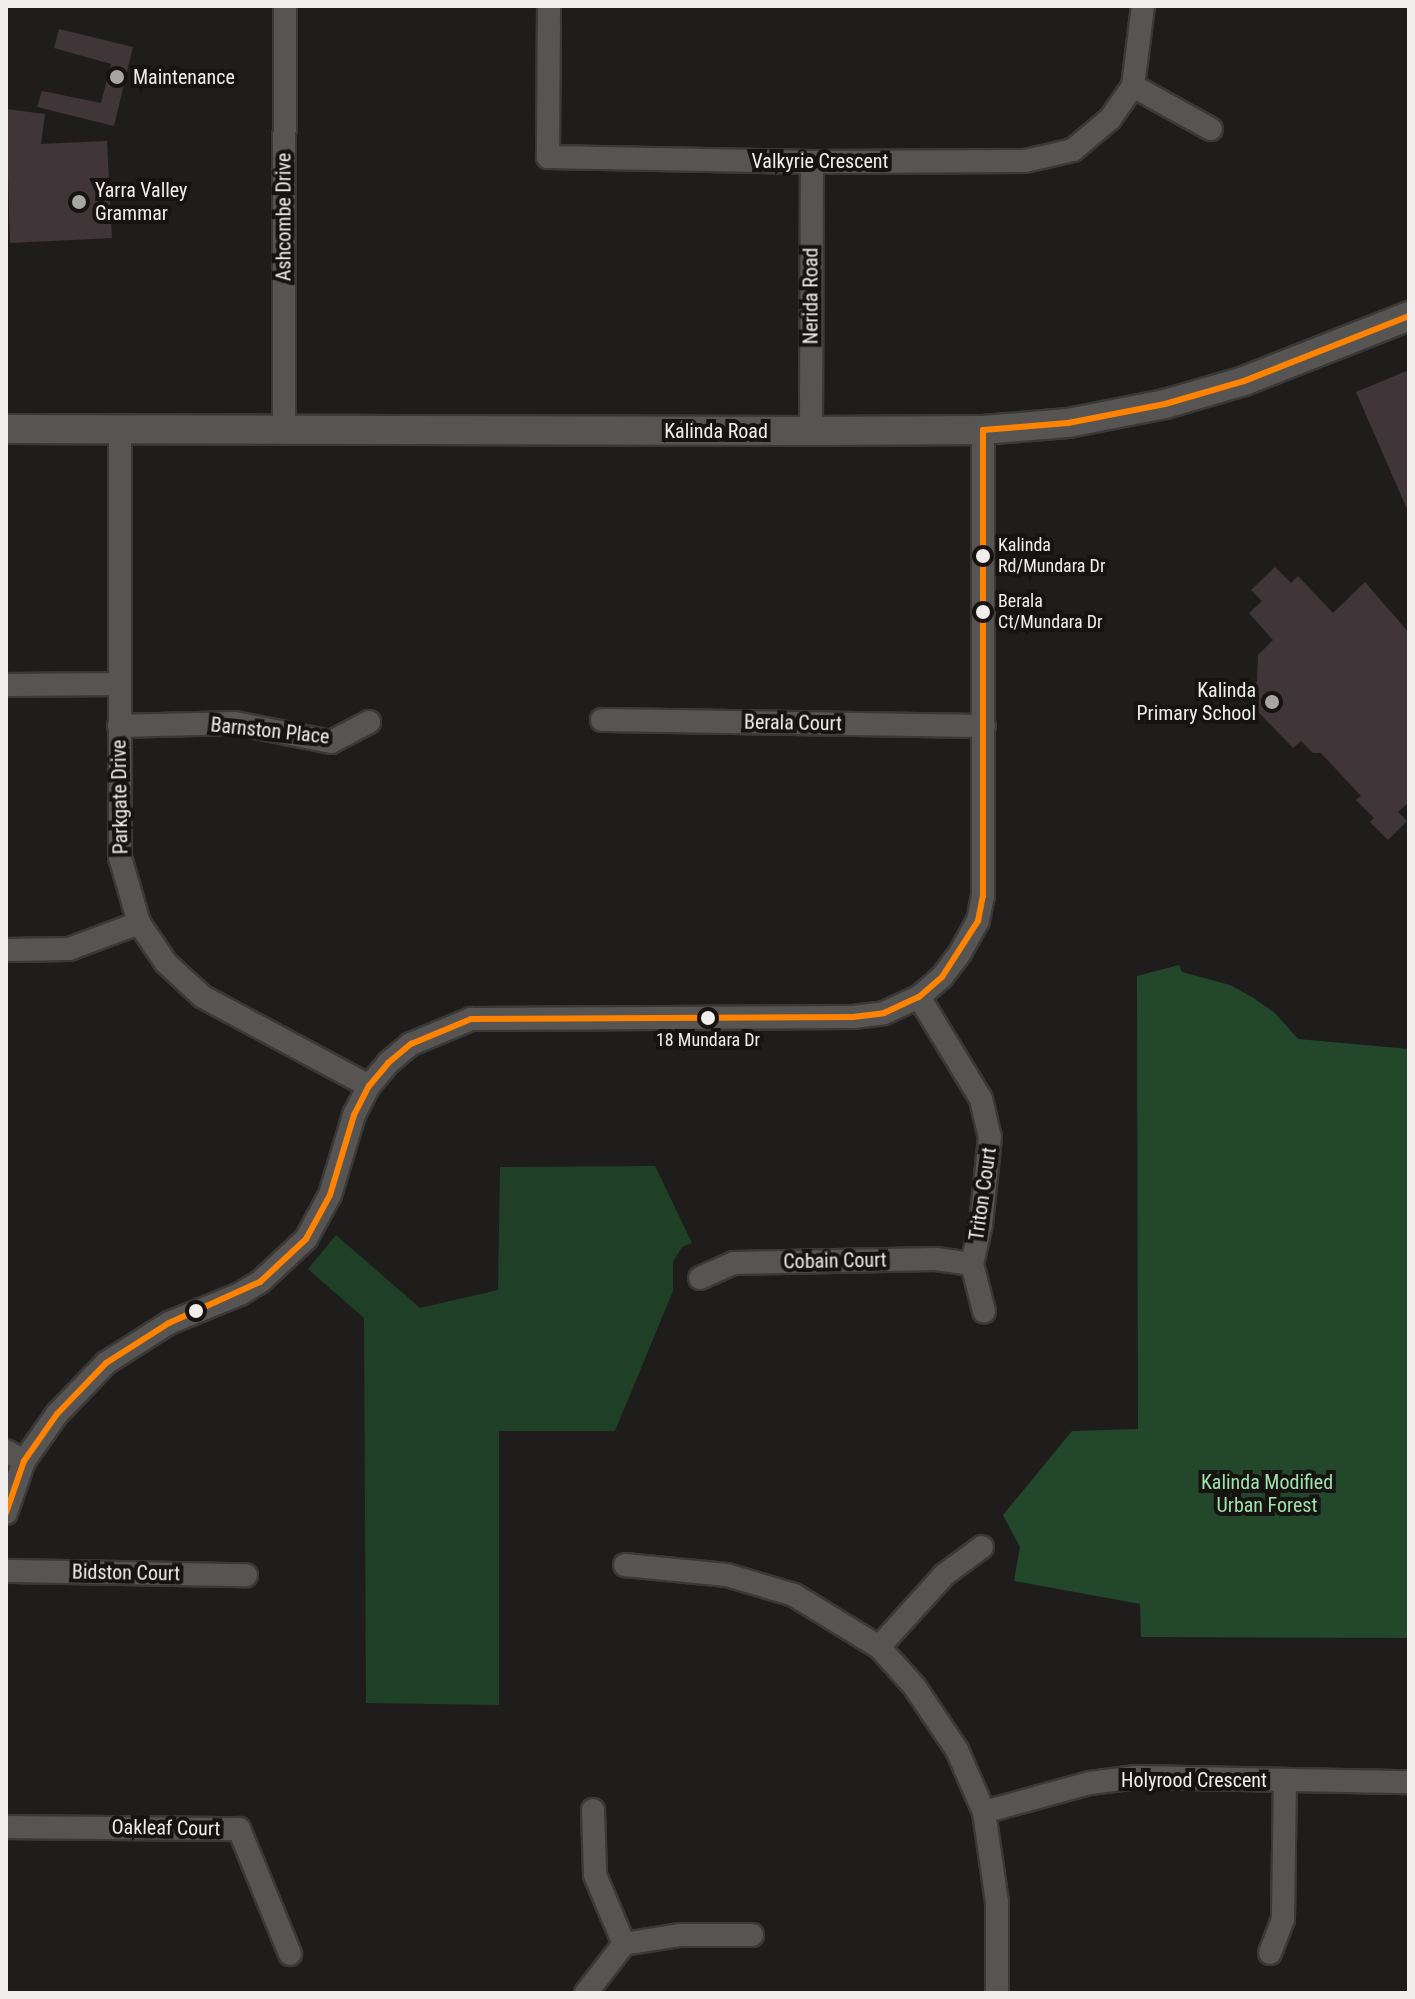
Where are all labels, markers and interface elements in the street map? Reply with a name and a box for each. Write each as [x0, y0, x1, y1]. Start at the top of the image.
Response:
place label: Maintenance [133, 65, 235, 89]
marker: Maintenance [108, 68, 126, 86]
street label: Valkyrie Crescent [752, 149, 888, 173]
street label: Ashcombe Drive [272, 153, 296, 281]
place label: Yarra Valley Grammar [95, 178, 187, 225]
marker: Yarra Valley Grammar [70, 193, 88, 211]
street label: Nerida Road [799, 248, 823, 344]
street label: Kalinda Road [664, 419, 768, 443]
place label: Kalinda Rd/Mundara Dr [998, 535, 1105, 578]
marker: Kalinda Rd/Mundara Dr [975, 548, 991, 564]
place label: Berala Ct/Mundara Dr [998, 591, 1102, 634]
marker: Berala Ct/Mundara Dr [975, 604, 991, 620]
place label: Kalinda Primary School [1136, 678, 1256, 725]
marker: Kalinda Primary School [1263, 693, 1281, 711]
street label: Berala Court [744, 710, 842, 736]
street label: Barnston Place [209, 713, 331, 749]
street label: Parkgate Drive [107, 739, 133, 855]
marker: 18 Mundara Dr [700, 1010, 716, 1026]
place label: 18 Mundara Dr [656, 1029, 760, 1051]
street label: Triton Court [965, 1146, 1001, 1242]
street label: Cobain Court [783, 1248, 887, 1274]
unlabelled marker [188, 1303, 204, 1319]
park label: Kalinda Modified Urban Forest [1201, 1470, 1333, 1517]
street label: Bidston Court [72, 1560, 180, 1586]
street label: Holyrood Crescent [1121, 1768, 1267, 1792]
street label: Oakleaf Court [111, 1815, 221, 1841]

